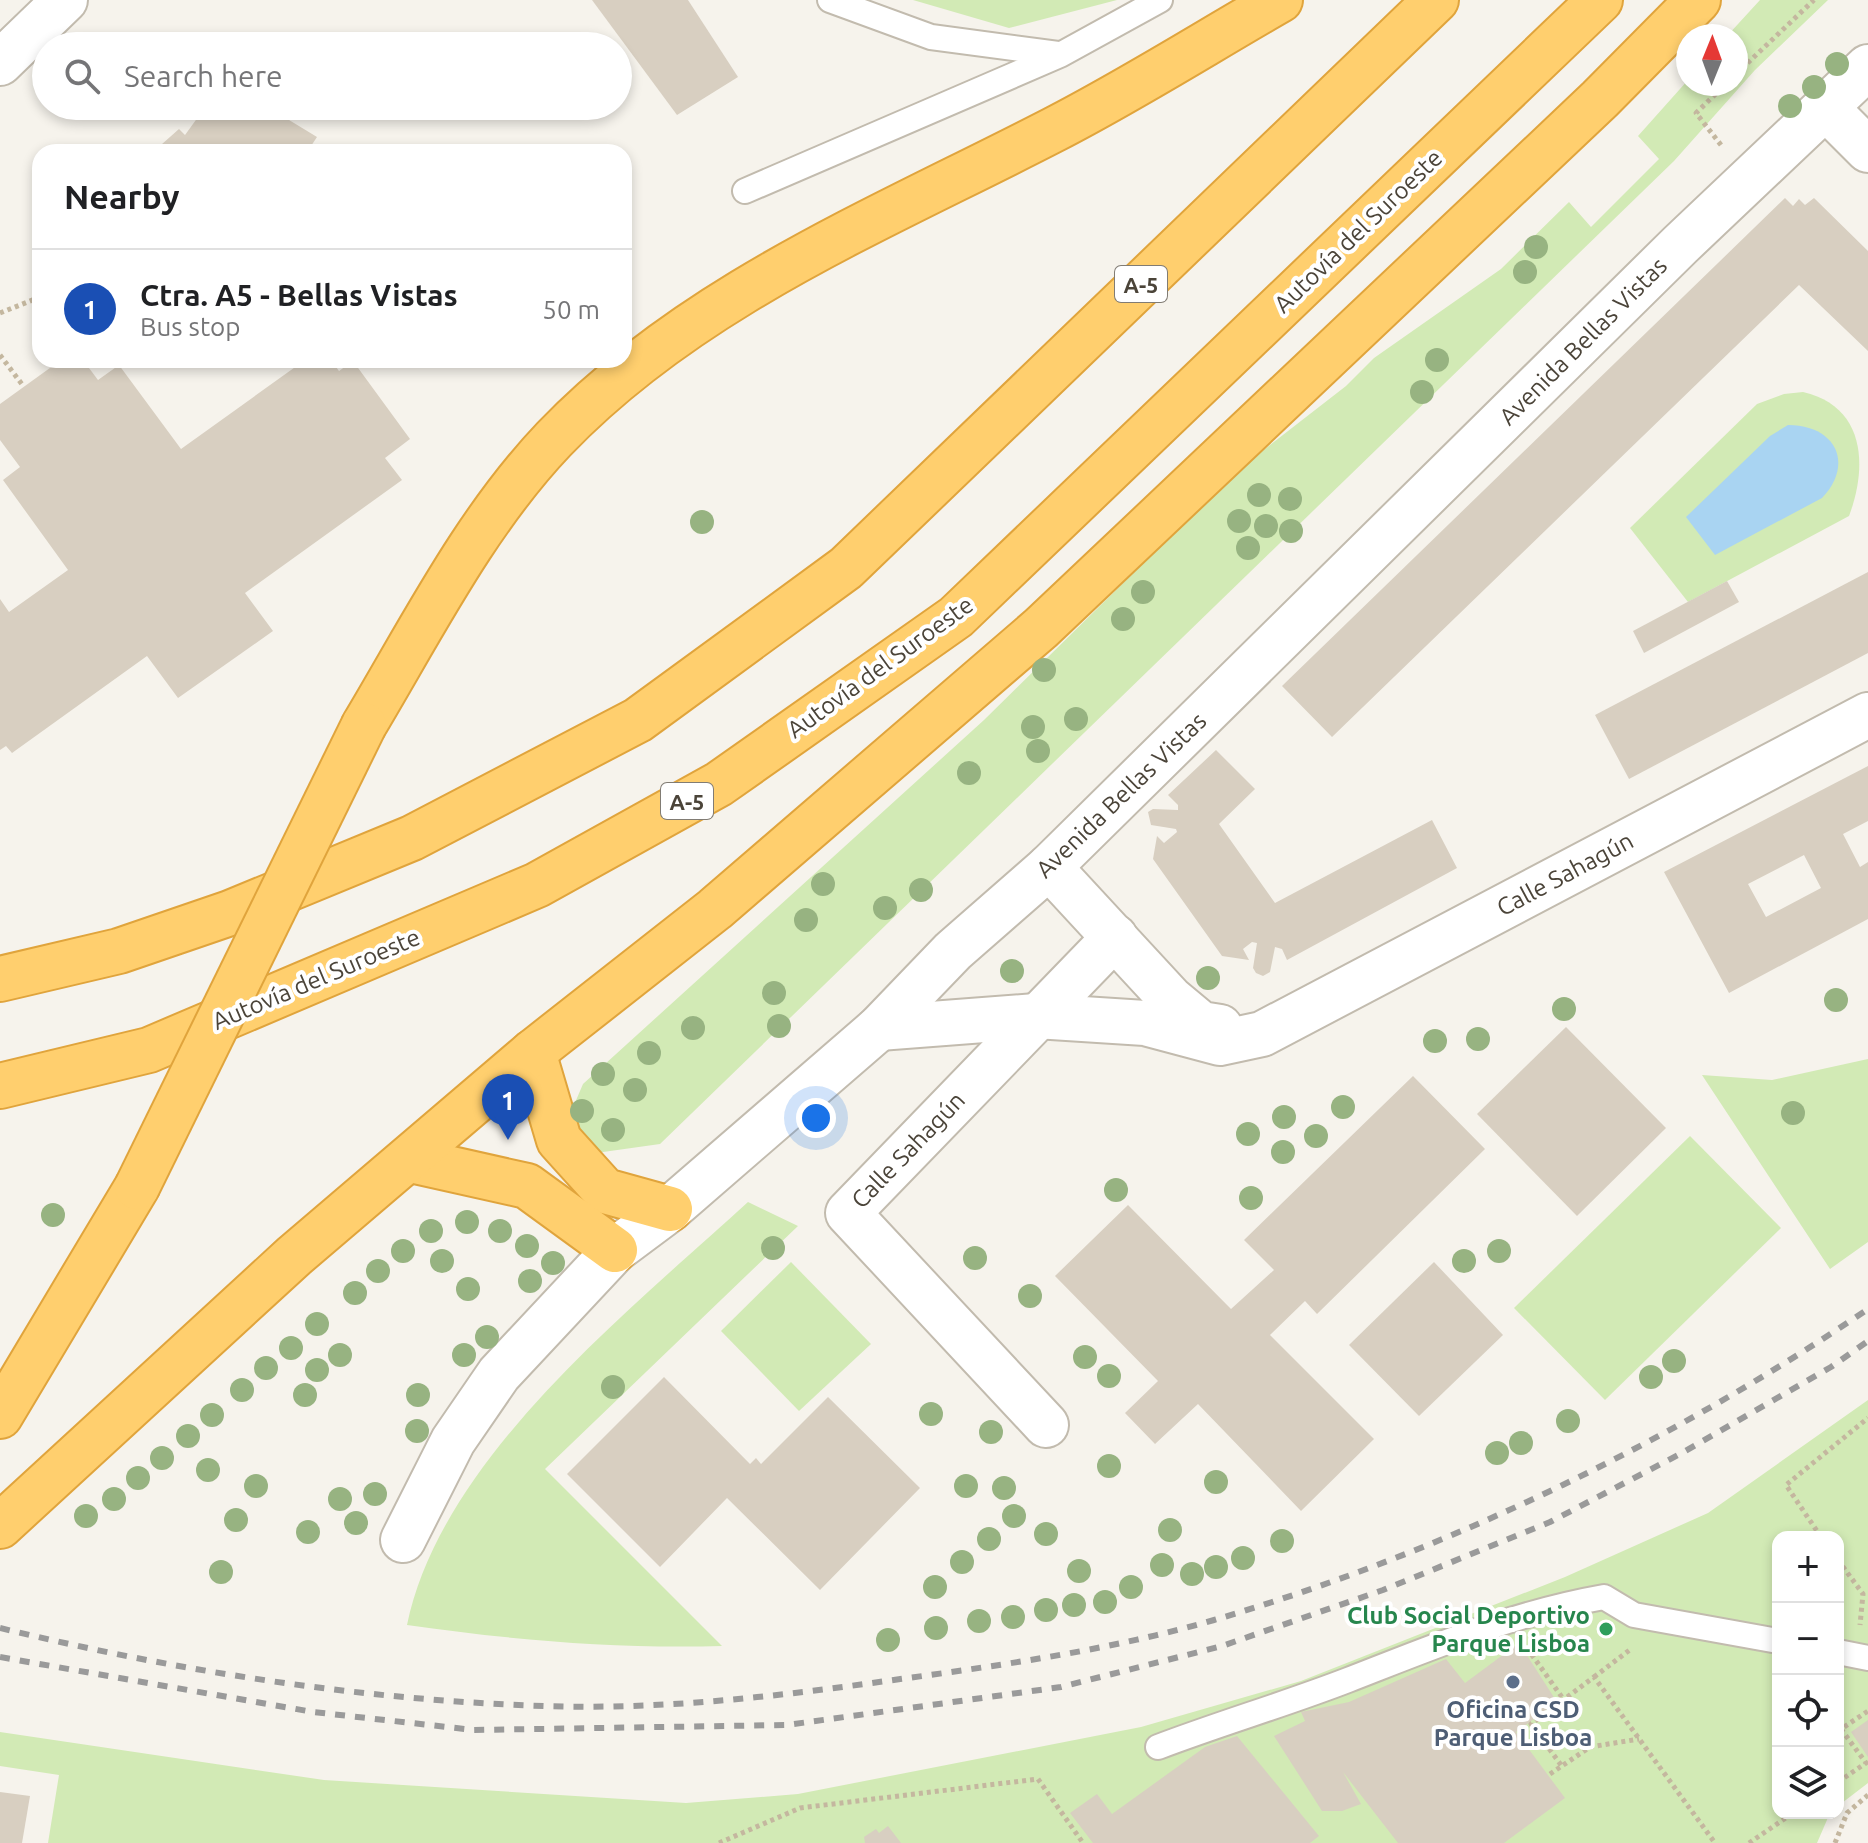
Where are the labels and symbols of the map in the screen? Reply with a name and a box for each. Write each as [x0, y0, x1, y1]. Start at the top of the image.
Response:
north arrow [1676, 24, 1748, 96]
street label: Autovía del Suroeste [1268, 144, 1448, 318]
street label: Avenida Bellas Vistas [1494, 252, 1672, 430]
road number: A-5 [1115, 266, 1167, 302]
street label: Autovía del Suroeste [782, 591, 978, 743]
street label: Avenida Bellas Vistas [1031, 707, 1211, 883]
road number: A-5 [661, 783, 713, 819]
street label: Calle Sahagún [1492, 827, 1638, 921]
street label: Autovía del Suroeste [208, 923, 424, 1035]
pin: 1 [482, 1074, 534, 1140]
street label: Calle Sahagún [846, 1086, 970, 1214]
your location [796, 1098, 836, 1138]
place label: Club Social Deportivo Parque Lisboa [1347, 1602, 1590, 1657]
marker: Club Social Deportivo Parque Lisboa [1597, 1620, 1615, 1638]
marker: Oficina CSD Parque Lisboa [1504, 1673, 1522, 1691]
place label: Oficina CSD Parque Lisboa [1434, 1696, 1592, 1751]

